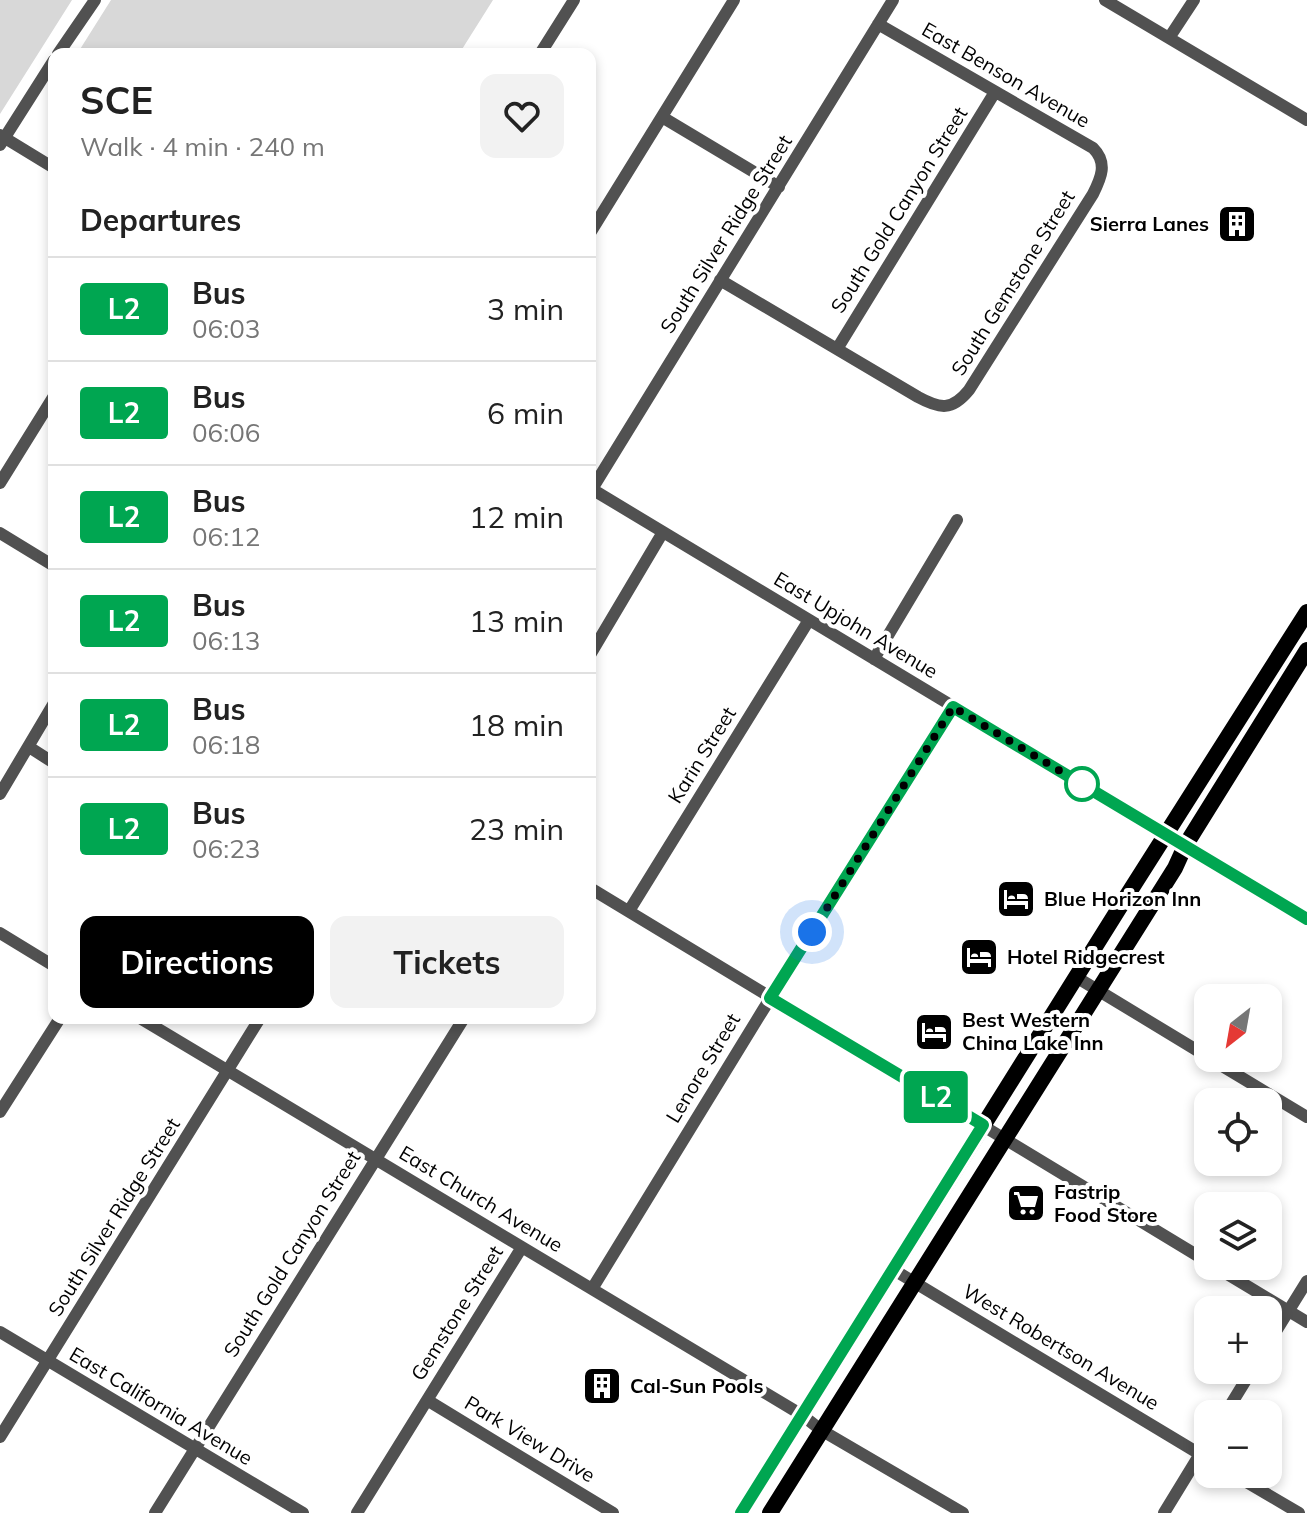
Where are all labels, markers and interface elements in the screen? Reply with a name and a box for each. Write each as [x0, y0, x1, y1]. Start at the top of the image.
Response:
street label: East Benson Avenue [918, 16, 1095, 133]
button: heart [480, 74, 564, 158]
text: SCE [80, 76, 153, 124]
street label: South Gold Canyon Street [825, 102, 972, 317]
text: Walk · 4 min · 240 m [80, 130, 325, 163]
street label: South Silver Ridge Street [654, 130, 797, 338]
street label: South Gemstone Street [945, 186, 1080, 380]
text: Departures [80, 201, 241, 239]
building icon: Sierra Lanes [1216, 203, 1258, 245]
place label: Sierra Lanes [1090, 211, 1209, 236]
text: Bus [192, 274, 246, 312]
text: 3 min [487, 290, 564, 328]
text: L2 [108, 291, 140, 326]
text: 06:03 [192, 312, 260, 345]
text: Bus [192, 378, 246, 416]
text: 6 min [487, 394, 564, 432]
text: L2 [108, 395, 140, 430]
text: 06:06 [192, 416, 260, 449]
text: Bus [192, 482, 246, 520]
text: 12 min [469, 498, 564, 536]
text: L2 [108, 499, 140, 534]
text: 06:12 [192, 520, 260, 553]
street label: East Upjohn Avenue [770, 566, 943, 683]
text: Bus [192, 586, 246, 624]
text: 13 min [469, 602, 564, 640]
text: L2 [108, 603, 140, 638]
text: 06:13 [192, 624, 260, 657]
text: Bus [192, 690, 246, 728]
street label: Karin Street [662, 702, 741, 808]
text: 18 min [469, 706, 564, 744]
text: L2 [108, 707, 140, 742]
text: 06:18 [192, 728, 260, 761]
unlabelled marker [1065, 767, 1099, 801]
text: Bus [192, 794, 246, 832]
text: 23 min [469, 810, 564, 848]
text: L2 [108, 811, 140, 846]
text: 06:23 [192, 832, 260, 865]
hotel icon: Blue Horizon Inn [995, 878, 1037, 920]
place label: Blue Horizon Inn [1044, 886, 1201, 911]
your location [792, 912, 832, 952]
button: Directions [80, 916, 314, 1008]
button: Tickets [330, 916, 564, 1008]
hotel icon: Hotel Ridgecrest [958, 936, 1000, 978]
place label: Hotel Ridgecrest [1007, 944, 1165, 969]
north arrow [1194, 984, 1282, 1072]
map controls [1194, 984, 1282, 1488]
place label: Best Western China Lake Inn [962, 1007, 1104, 1055]
street label: Lenore Street [660, 1008, 745, 1127]
hotel icon: Best Western China Lake Inn [913, 1011, 955, 1053]
line badge: L2 [900, 1071, 972, 1123]
text: L2 [920, 1079, 952, 1114]
button: locate [1194, 1088, 1282, 1176]
street label: South Silver Ridge Street [42, 1113, 185, 1321]
street label: East Church Avenue [395, 1140, 568, 1257]
street label: South Gold Canyon Street [218, 1146, 365, 1361]
place label: Fastrip Food Store [1054, 1179, 1157, 1227]
supermarket icon: Fastrip Food Store [1005, 1182, 1047, 1224]
button: layers [1194, 1192, 1282, 1280]
street label: Gemstone Street [405, 1241, 508, 1385]
street label: West Robertson Avenue [959, 1278, 1164, 1415]
button: + [1194, 1296, 1282, 1384]
street label: East California Avenue [65, 1341, 257, 1470]
building icon: Cal-Sun Pools [581, 1365, 623, 1407]
place label: Cal-Sun Pools [630, 1373, 763, 1398]
street label: Park View Drive [461, 1390, 600, 1487]
button: − [1194, 1400, 1282, 1488]

